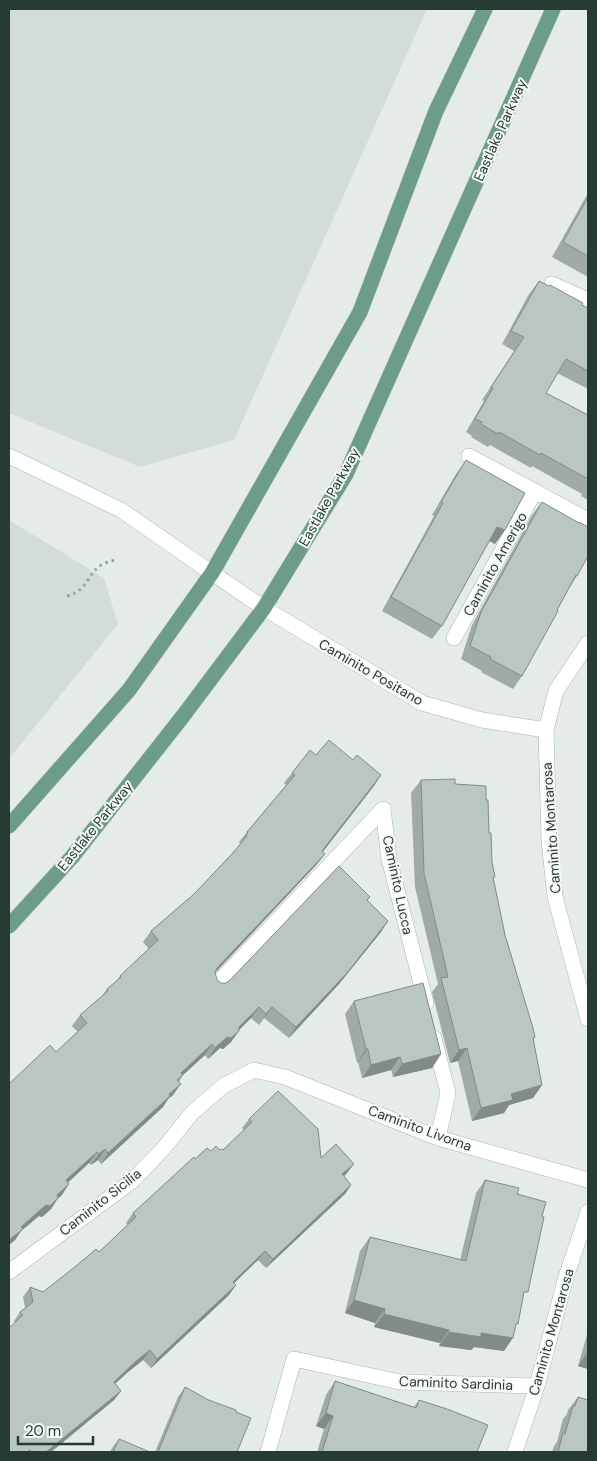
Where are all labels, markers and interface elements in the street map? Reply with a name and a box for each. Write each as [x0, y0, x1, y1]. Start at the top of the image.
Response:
street label: Eastlake Parkway [469, 76, 531, 184]
street label: Eastlake Parkway [294, 444, 364, 549]
street label: Caminito Amerigo [459, 509, 531, 619]
street label: Caminito Positano [315, 635, 427, 709]
street label: Caminito Montarosa [537, 762, 565, 894]
street label: Eastlake Parkway [53, 777, 137, 874]
street label: Caminito Lucca [379, 834, 417, 936]
street label: Caminito Livorna [366, 1101, 474, 1155]
street label: Caminito Sicilia [55, 1164, 145, 1240]
street label: Caminito Montarosa [524, 1266, 578, 1398]
street label: Caminito Sardinia [399, 1372, 513, 1394]
scale bar [18, 1414, 92, 1446]
text: 20 m [25, 1421, 61, 1441]

